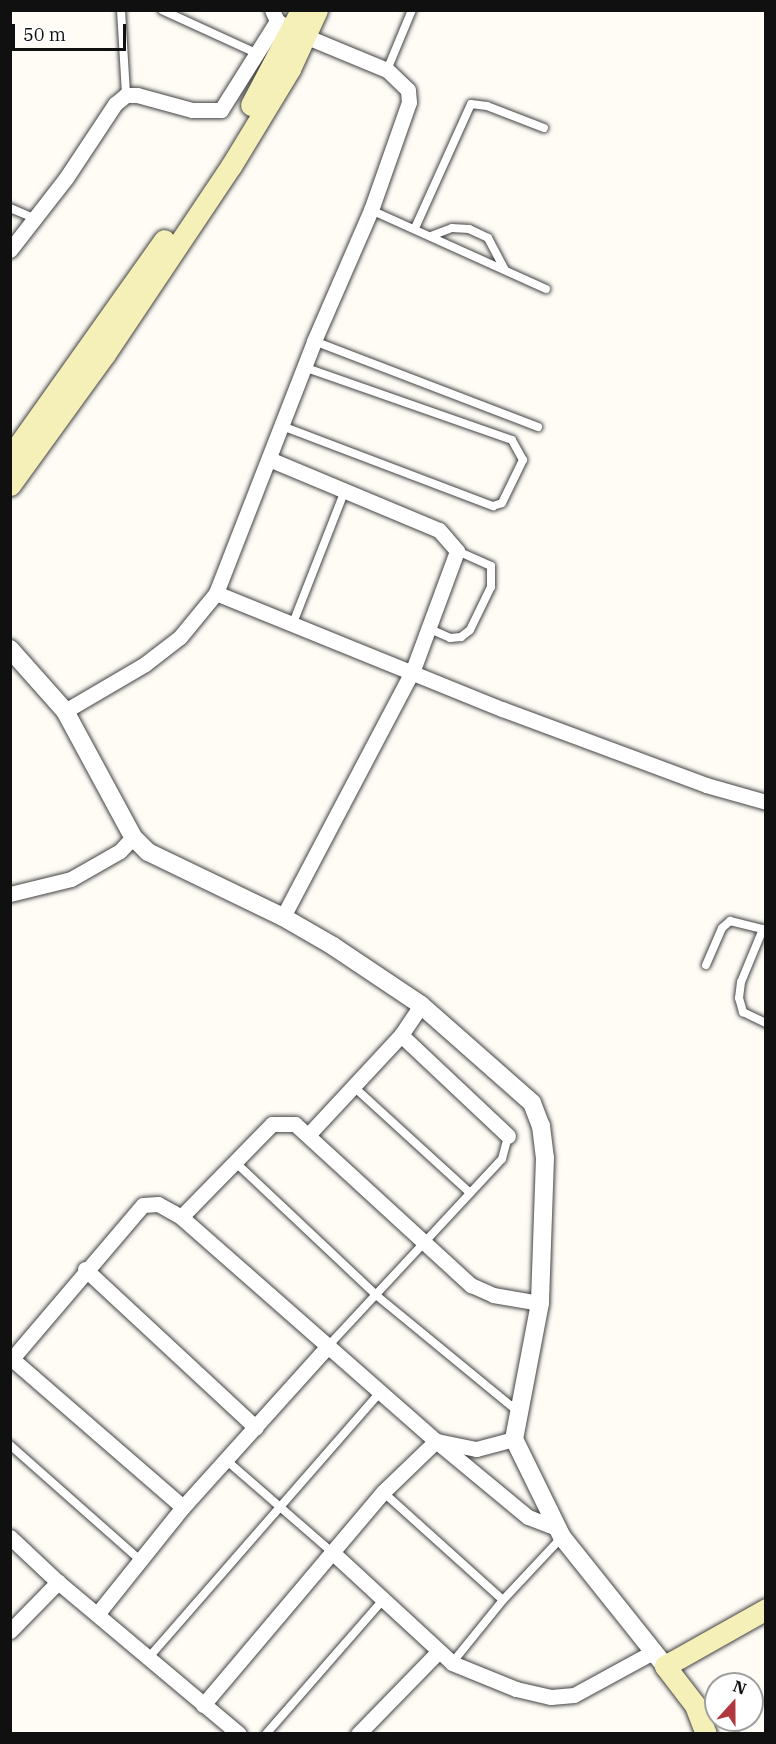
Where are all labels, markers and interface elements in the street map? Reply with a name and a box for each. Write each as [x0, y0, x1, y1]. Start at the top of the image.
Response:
scale bar [15, 12, 129, 50]
text: 50 m [23, 23, 66, 46]
north arrow [704, 1672, 764, 1732]
text: N [730, 1675, 749, 1699]

